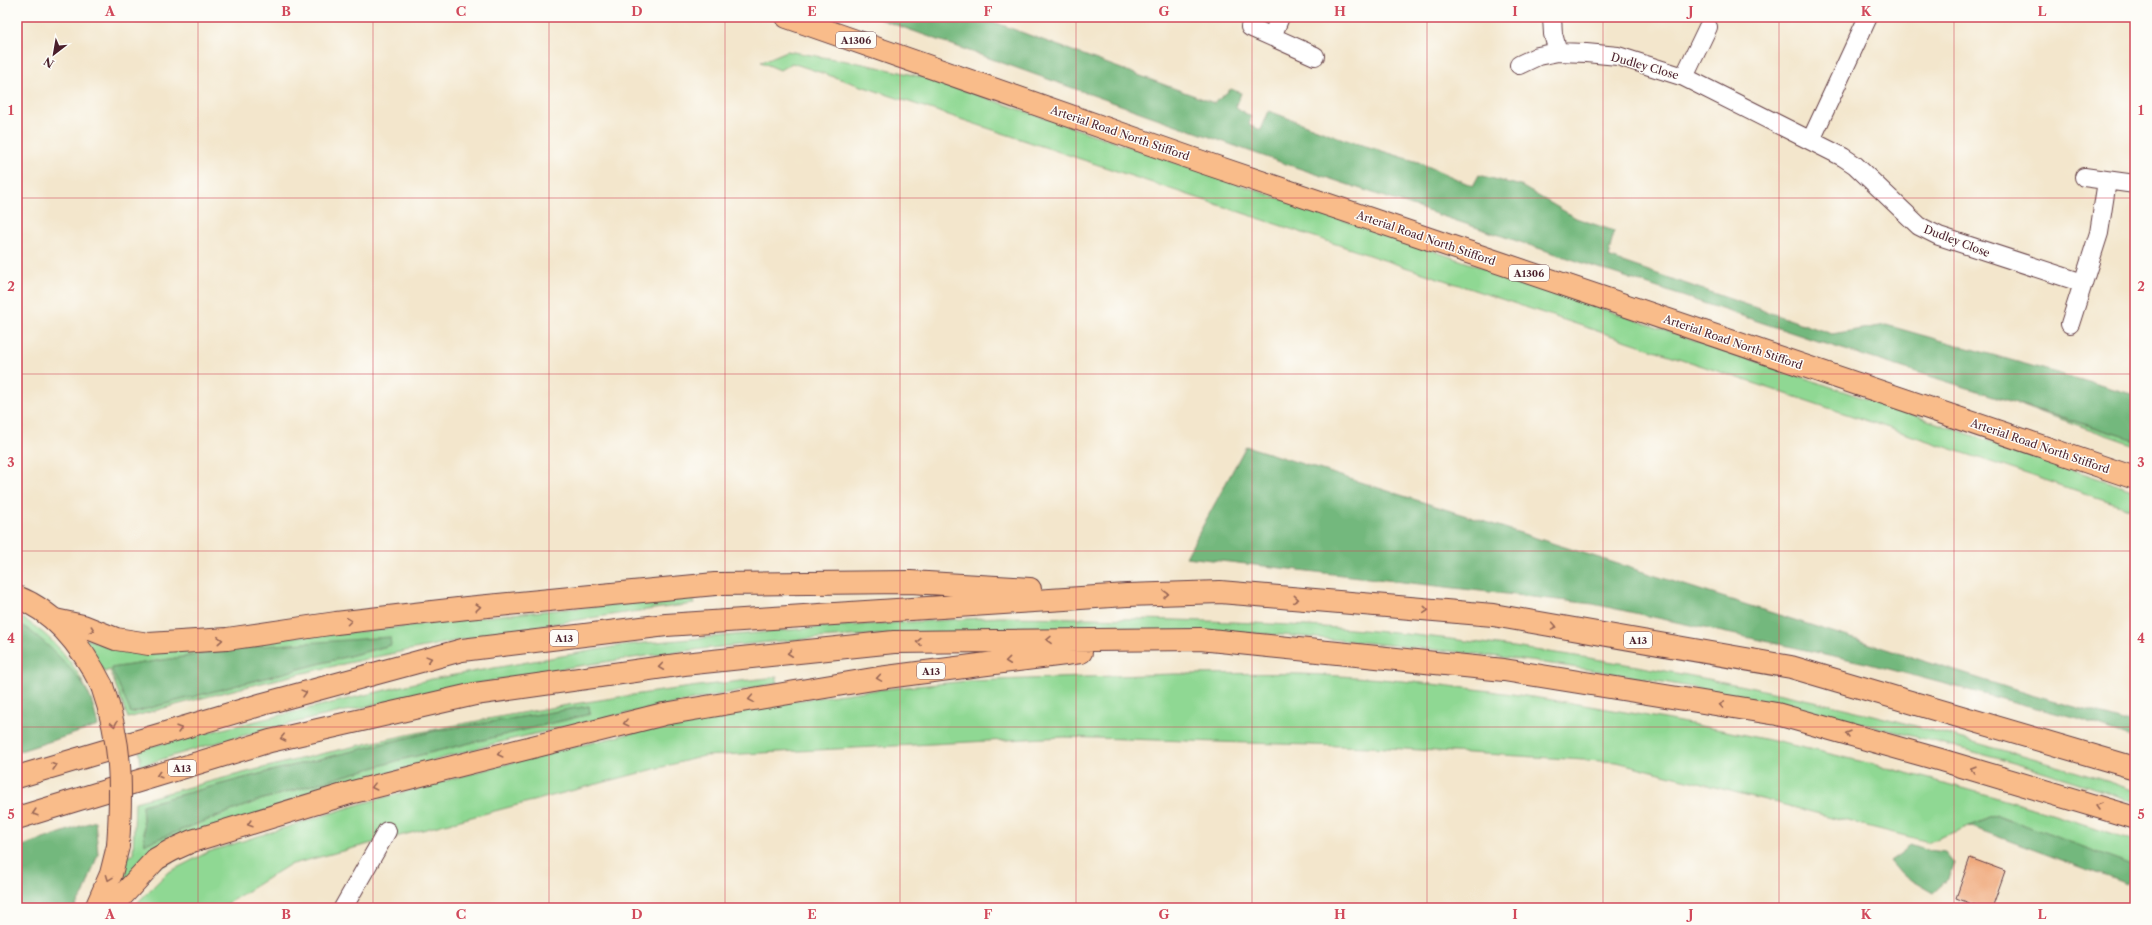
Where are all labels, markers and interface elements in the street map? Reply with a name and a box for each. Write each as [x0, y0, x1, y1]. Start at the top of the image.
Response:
text: A [104, 3, 116, 19]
text: B [281, 3, 291, 19]
text: C [456, 3, 466, 19]
text: D [631, 3, 643, 19]
text: E [807, 3, 817, 19]
text: F [984, 3, 993, 19]
text: G [1158, 3, 1170, 19]
text: H [1334, 3, 1346, 19]
text: I [1512, 3, 1518, 19]
text: J [1686, 3, 1694, 19]
text: K [1861, 3, 1872, 19]
text: L [2038, 3, 2047, 19]
road number: A1306 [836, 32, 876, 48]
north arrow [34, 34, 74, 74]
street label: Dudley Close [1610, 50, 1680, 82]
text: N [41, 54, 57, 71]
text: 1 [8, 102, 14, 118]
street label: Arterial Road North Stifford [1048, 102, 1192, 163]
text: 1 [2138, 102, 2144, 118]
street label: Arterial Road North Stifford [1354, 207, 1498, 268]
street label: Dudley Close [1922, 222, 1992, 260]
road number: A1306 [1509, 265, 1549, 281]
text: 2 [7, 278, 15, 294]
text: 2 [2137, 278, 2145, 294]
street label: Arterial Road North Stifford [1661, 311, 1805, 372]
street label: Arterial Road North Stifford [1968, 415, 2112, 476]
text: 3 [7, 454, 15, 470]
text: 3 [2137, 454, 2145, 470]
one-way arrow [1163, 589, 1169, 598]
one-way arrow [1293, 594, 1299, 603]
one-way arrow [475, 602, 481, 611]
one-way arrow [1423, 605, 1429, 614]
one-way arrow [346, 617, 352, 626]
one-way arrow [1551, 621, 1558, 630]
one-way arrow [89, 625, 96, 633]
text: 4 [7, 630, 15, 646]
road number: A13 [550, 630, 578, 646]
text: 4 [2137, 630, 2145, 646]
road number: A13 [1624, 632, 1652, 648]
one-way arrow [217, 635, 223, 644]
one-way arrow [1046, 636, 1052, 644]
one-way arrow [916, 637, 922, 646]
one-way arrow [787, 648, 793, 657]
one-way arrow [426, 655, 433, 664]
one-way arrow [1005, 656, 1011, 665]
one-way arrow [657, 662, 664, 671]
road number: A13 [917, 663, 945, 679]
one-way arrow [876, 673, 883, 682]
one-way arrow [300, 689, 307, 698]
one-way arrow [748, 694, 754, 703]
one-way arrow [1718, 701, 1725, 710]
one-way arrow [623, 719, 629, 727]
one-way arrow [109, 720, 117, 727]
one-way arrow [175, 725, 182, 734]
one-way arrow [1845, 730, 1852, 739]
one-way arrow [280, 733, 287, 741]
one-way arrow [497, 750, 503, 758]
road number: A13 [168, 760, 196, 776]
one-way arrow [51, 762, 58, 771]
one-way arrow [1970, 765, 1977, 774]
one-way arrow [156, 770, 163, 779]
one-way arrow [371, 782, 377, 790]
one-way arrow [2095, 802, 2102, 811]
text: 5 [7, 806, 15, 822]
text: 5 [2137, 806, 2145, 822]
one-way arrow [31, 808, 38, 817]
one-way arrow [246, 819, 253, 828]
one-way arrow [106, 874, 114, 881]
text: A [104, 906, 116, 922]
text: B [281, 906, 291, 922]
text: C [456, 906, 466, 922]
text: D [631, 906, 643, 922]
text: E [807, 906, 817, 922]
text: F [984, 906, 993, 922]
text: G [1158, 906, 1170, 922]
text: H [1334, 906, 1346, 922]
text: I [1512, 906, 1518, 922]
text: J [1686, 906, 1694, 922]
text: K [1861, 906, 1872, 922]
text: L [2038, 906, 2047, 922]

